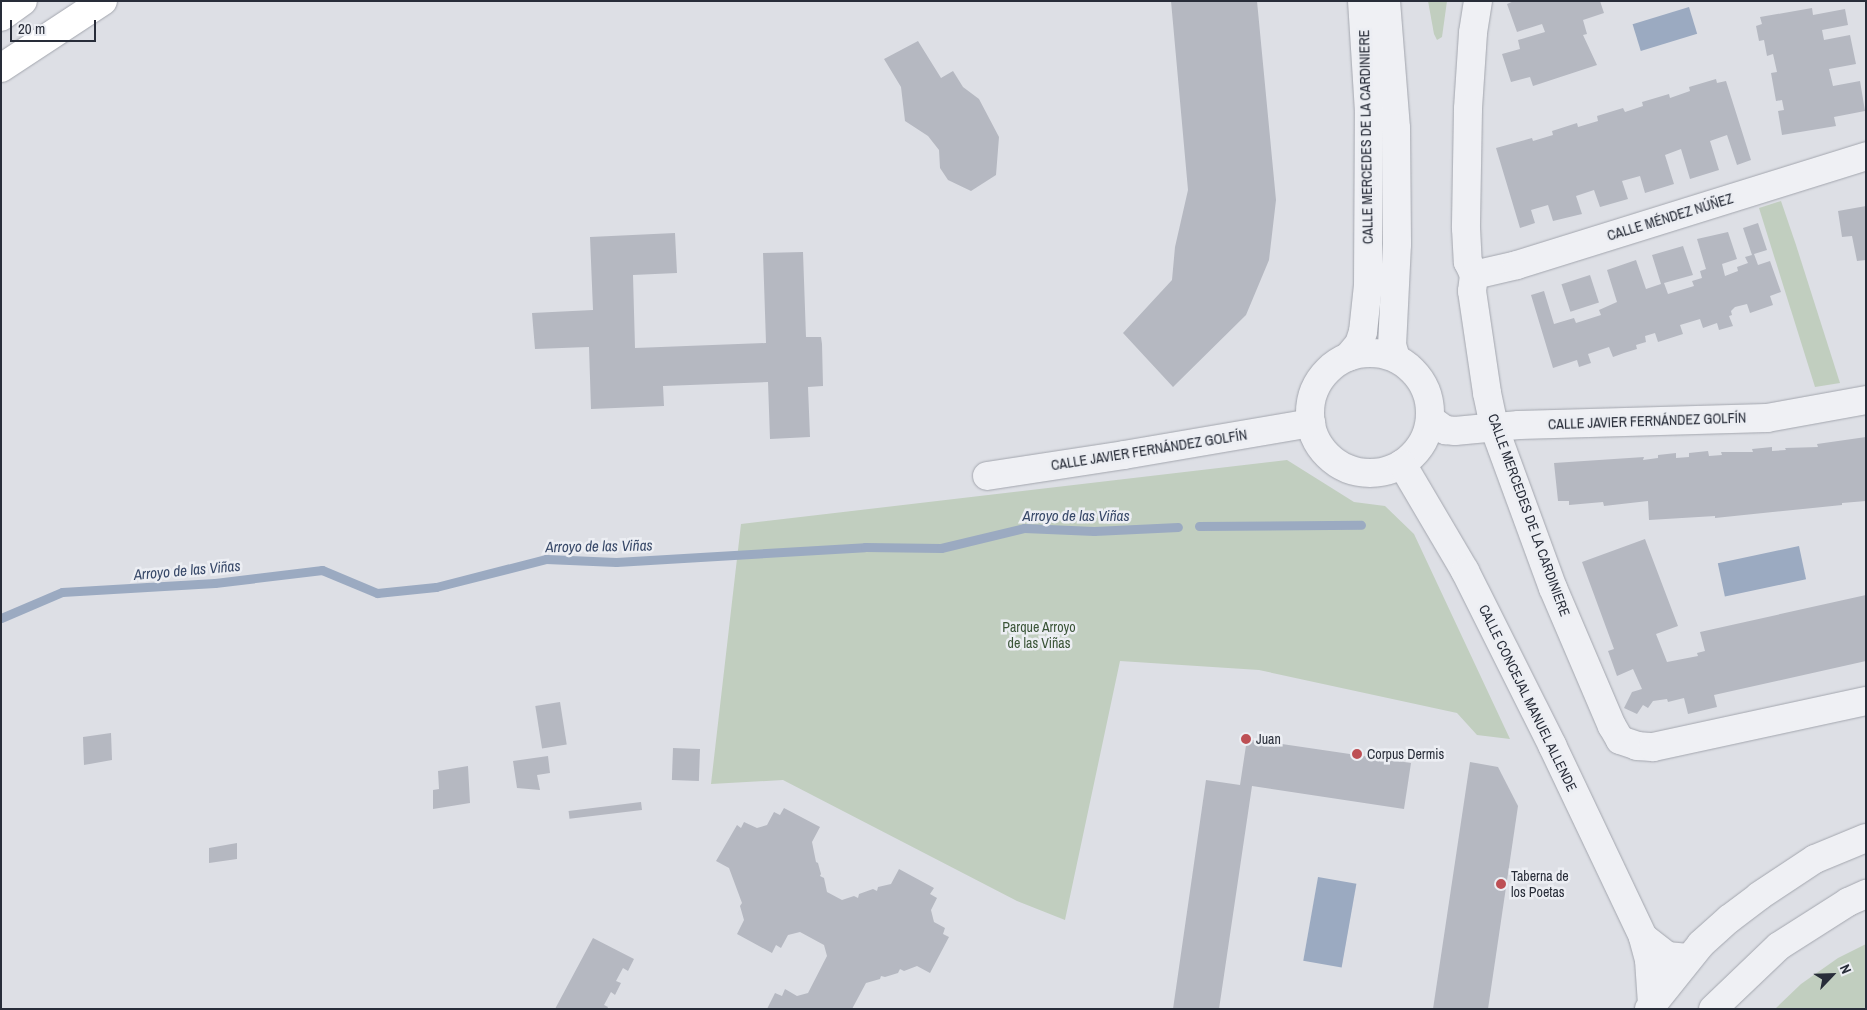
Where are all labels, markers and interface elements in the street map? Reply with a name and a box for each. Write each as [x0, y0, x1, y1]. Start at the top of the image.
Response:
scale bar [12, 10, 99, 42]
text: 20 m [18, 18, 45, 39]
street label: CALLE MERCEDES DE LA CARDINIERE [1356, 29, 1376, 245]
street label: CALLE MÉNDEZ NÚÑEZ [1605, 190, 1735, 244]
street label: CALLE JAVIER FERNÁNDEZ GOLFÍN [1548, 409, 1746, 433]
street label: CALLE MERCEDES DE LA CARDINIERE [1484, 411, 1574, 619]
street label: CALLE JAVIER FERNÁNDEZ GOLFÍN [1050, 426, 1248, 474]
water label: Arroyo de las Viñas [1022, 507, 1130, 525]
water label: Arroyo de las Viñas [545, 536, 653, 556]
water label: Arroyo de las Viñas [133, 556, 241, 584]
street label: CALLE CONCEJAL MANUEL ALLENDE [1475, 601, 1581, 795]
park label: Parque Arroyo de las Viñas [1002, 619, 1076, 652]
place label: Juan [1256, 731, 1281, 747]
marker: Juan [1240, 733, 1252, 745]
place label: Corpus Dermis [1367, 746, 1444, 762]
marker: Corpus Dermis [1351, 748, 1363, 760]
place label: Taberna de los Poetas [1511, 868, 1569, 900]
marker: Taberna de los Poetas [1495, 878, 1507, 890]
north arrow [1807, 950, 1857, 1000]
text: N [1836, 961, 1856, 976]

